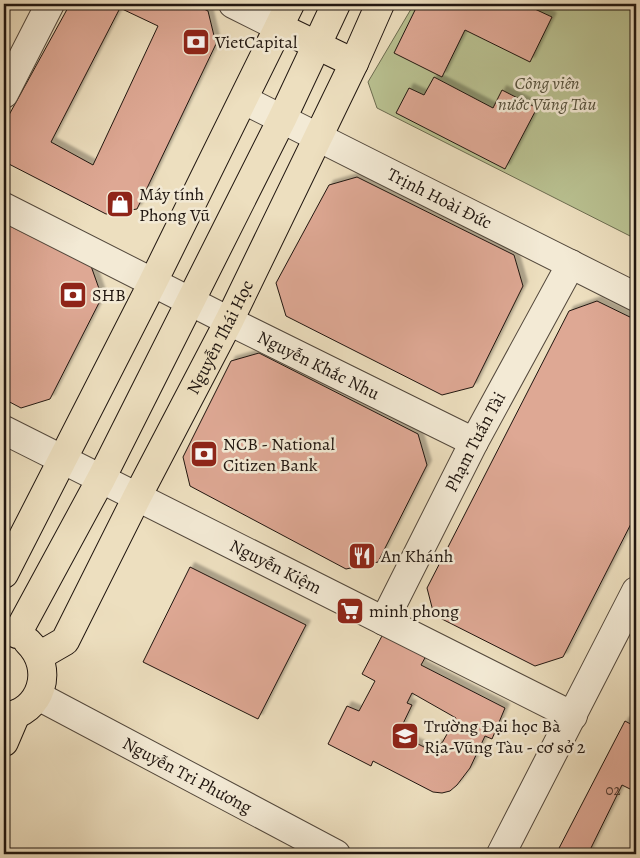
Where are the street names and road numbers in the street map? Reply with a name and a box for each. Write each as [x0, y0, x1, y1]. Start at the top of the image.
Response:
street label: Trịnh Hoài Đức [383, 162, 496, 235]
street label: Nguyễn Thái Học [181, 276, 259, 399]
street label: Nguyễn Khắc Nhu [253, 325, 384, 406]
street label: Phạm Tuấn Tài [439, 387, 511, 496]
street label: Nguyễn Kiệm [226, 533, 326, 600]
street label: Nguyễn Tri Phương [118, 731, 256, 819]

